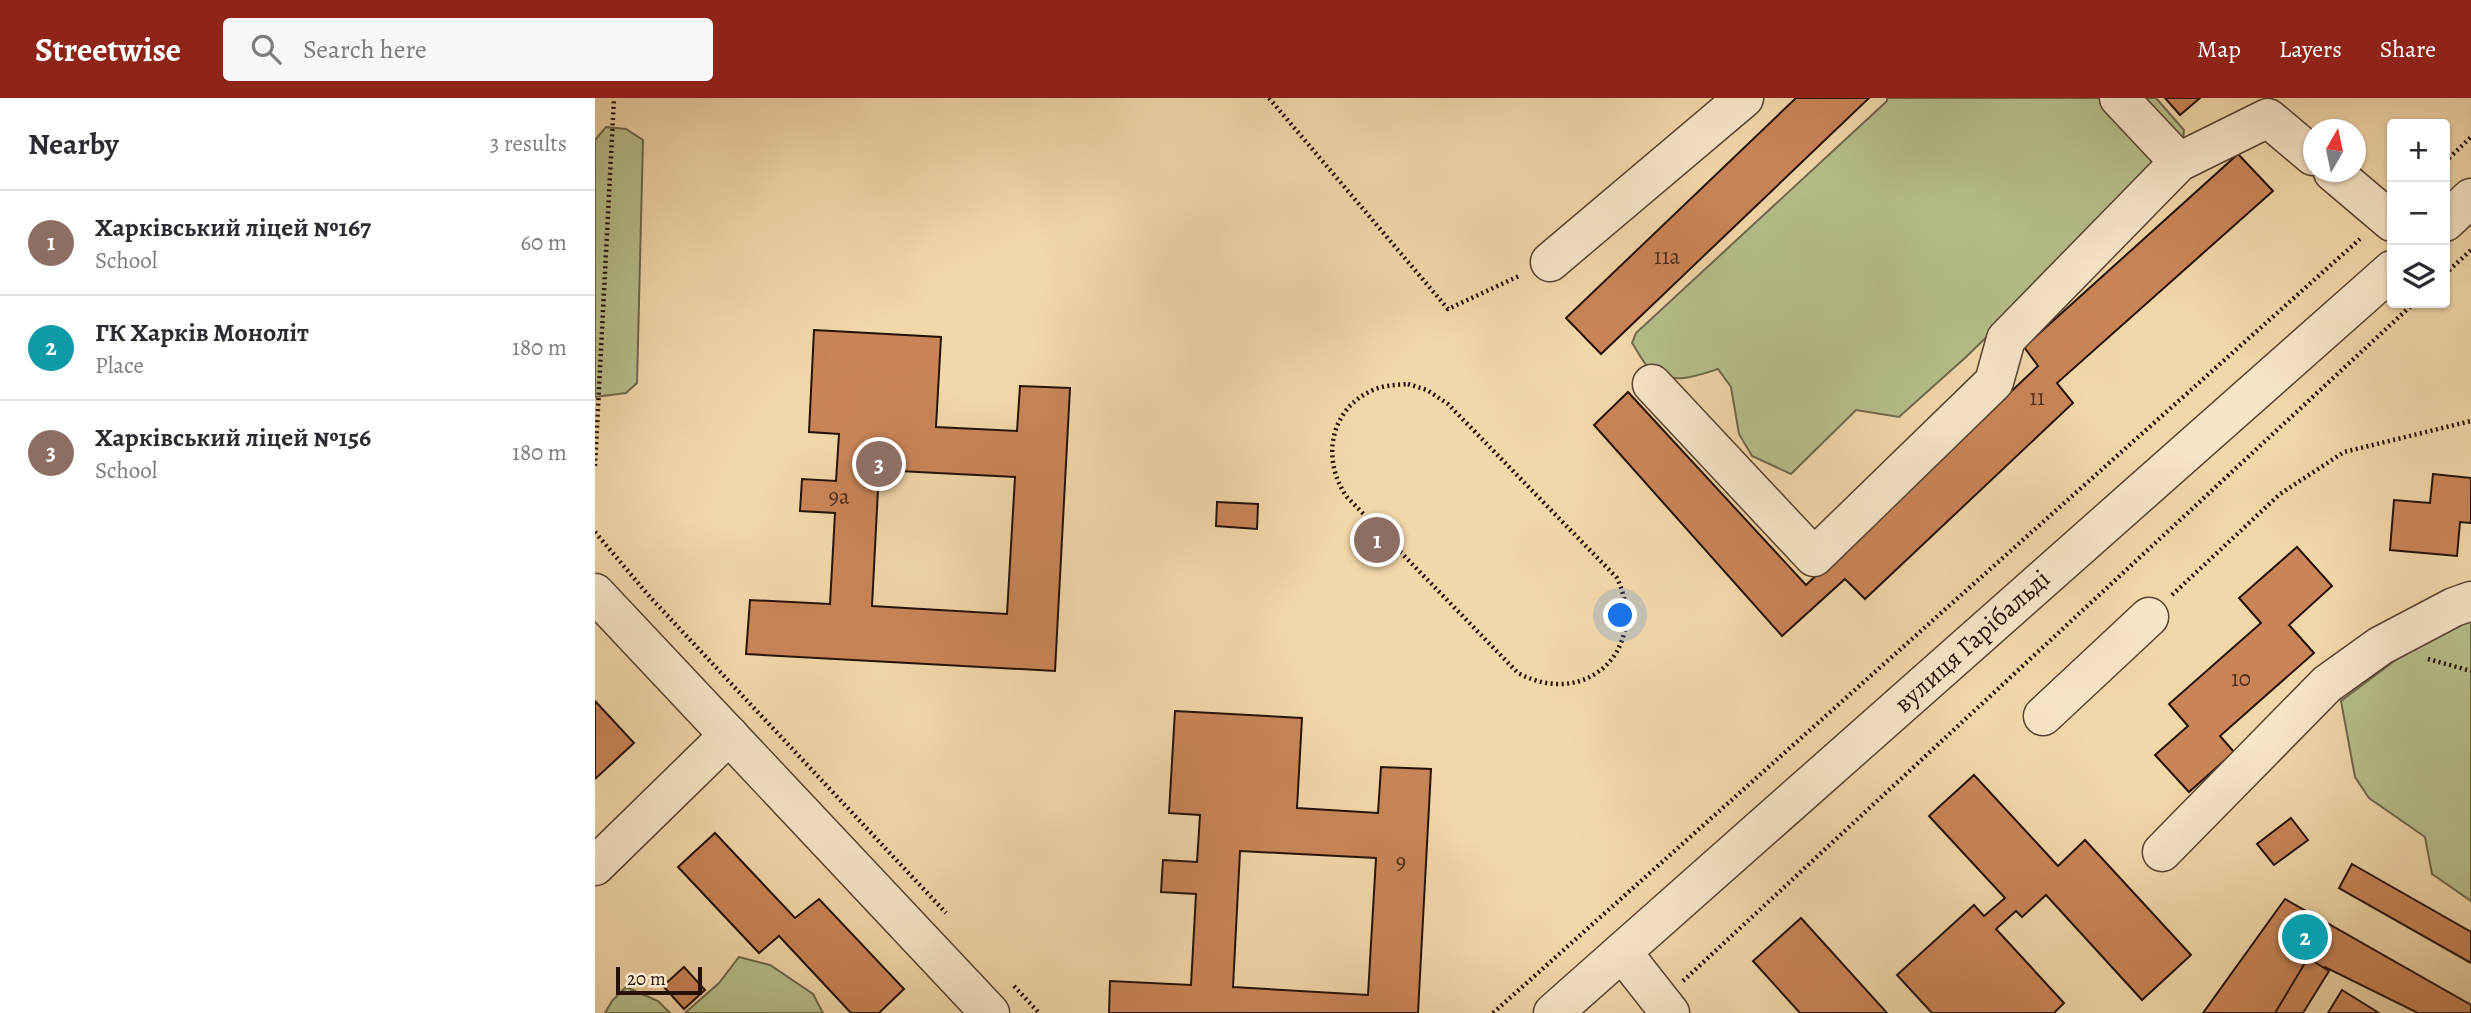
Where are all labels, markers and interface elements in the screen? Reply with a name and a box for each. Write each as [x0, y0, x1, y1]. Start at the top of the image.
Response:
search box [223, 18, 713, 81]
text: Streetwise [35, 27, 181, 72]
icon: search [247, 30, 285, 68]
text: Search here [303, 32, 427, 67]
text: Map [2197, 33, 2241, 65]
text: Layers [2279, 33, 2342, 65]
text: Share [2380, 33, 2436, 65]
north arrow [2303, 119, 2366, 182]
map controls [2387, 119, 2450, 308]
button: + [2387, 119, 2450, 182]
text: Nearby [28, 124, 119, 164]
text: 3 results [490, 128, 567, 159]
button: − [2387, 182, 2450, 245]
text: Харківський ліцей №167 [95, 210, 371, 245]
text: 1 [47, 227, 55, 258]
text: 60 m [520, 227, 567, 258]
house number: 11а [1654, 241, 1681, 272]
text: School [95, 245, 157, 276]
button: layers [2387, 245, 2450, 308]
text: ГК Харків Моноліт [95, 315, 309, 350]
text: 2 [45, 332, 57, 363]
text: 180 m [512, 332, 567, 363]
text: Place [95, 350, 144, 381]
house number: 11 [2029, 382, 2045, 413]
text: Харківський ліцей №156 [95, 420, 371, 455]
text: 3 [46, 437, 56, 468]
text: 180 m [512, 437, 567, 468]
pin: 3 [856, 438, 902, 490]
text: School [95, 455, 157, 486]
house number: 9а [828, 481, 850, 512]
pin: 1 [1354, 514, 1400, 566]
street label: вулиця Гарібальді [1886, 562, 2058, 720]
your location [1603, 598, 1637, 632]
house number: 10 [2231, 663, 2251, 694]
house number: 9 [1396, 846, 1406, 877]
pin: 2 [2282, 911, 2328, 963]
scale bar [616, 964, 702, 996]
text: 20 m [627, 966, 666, 992]

